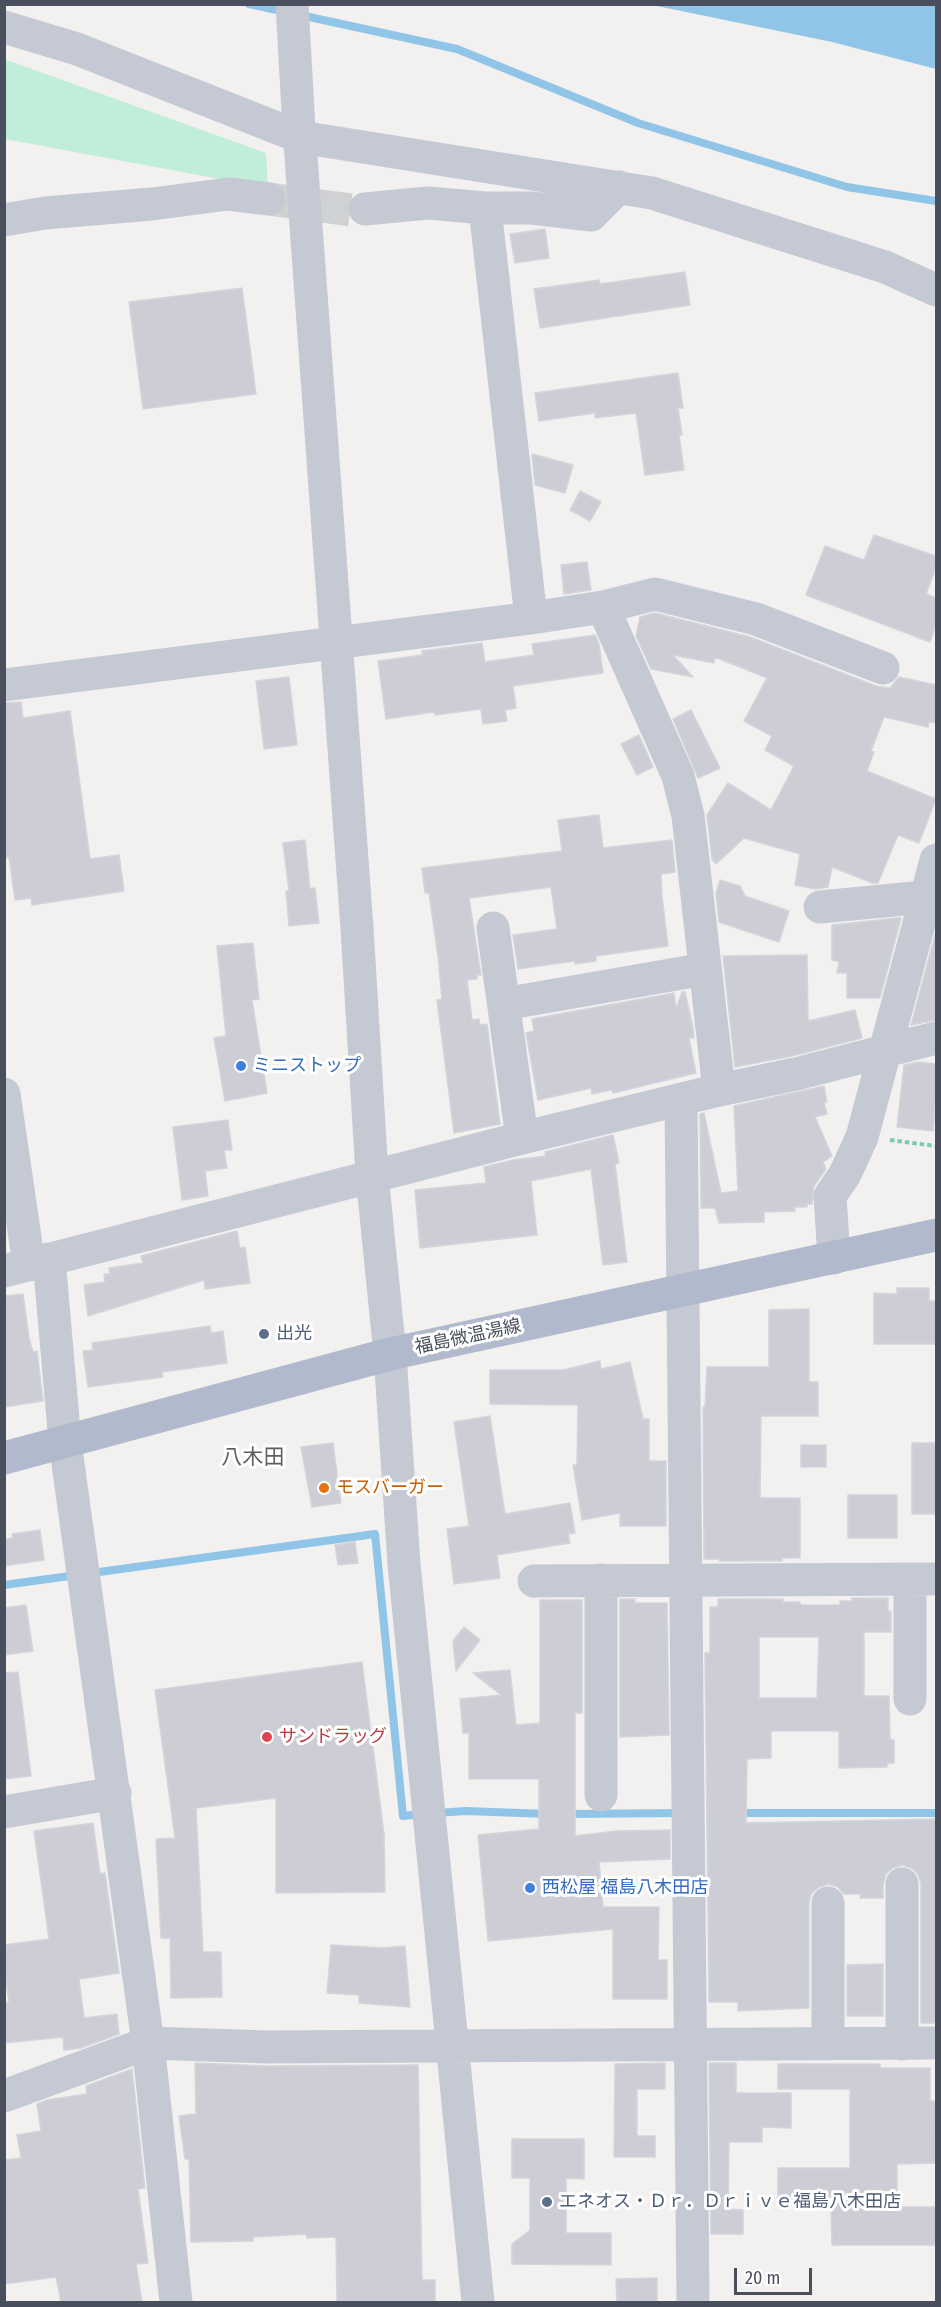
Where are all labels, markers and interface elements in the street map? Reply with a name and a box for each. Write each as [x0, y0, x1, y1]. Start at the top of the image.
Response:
place label: ミニストップ [253, 1055, 361, 1077]
marker: ミニストップ [234, 1059, 248, 1073]
street label: 福島微温湯線 [413, 1315, 523, 1359]
place label: 出光 [276, 1323, 312, 1345]
marker: 出光 [257, 1327, 271, 1341]
district label: 八木田 [222, 1445, 284, 1471]
place label: モスバーガー [336, 1477, 444, 1499]
marker: モスバーガー [317, 1481, 331, 1495]
place label: サンドラッグ [279, 1726, 387, 1748]
marker: サンドラッグ [260, 1730, 274, 1744]
place label: 西松屋 福島八木田店 [542, 1877, 708, 1899]
marker: 西松屋 福島八木田店 [523, 1881, 537, 1895]
place label: エネオス・Ｄｒ．Ｄｒｉｖｅ福島八木田店 [559, 2191, 901, 2213]
marker: エネオス・Ｄｒ．Ｄｒｉｖｅ福島八木田店 [540, 2195, 554, 2209]
scale bar [737, 2256, 815, 2294]
text: 20 m [745, 2267, 780, 2289]

